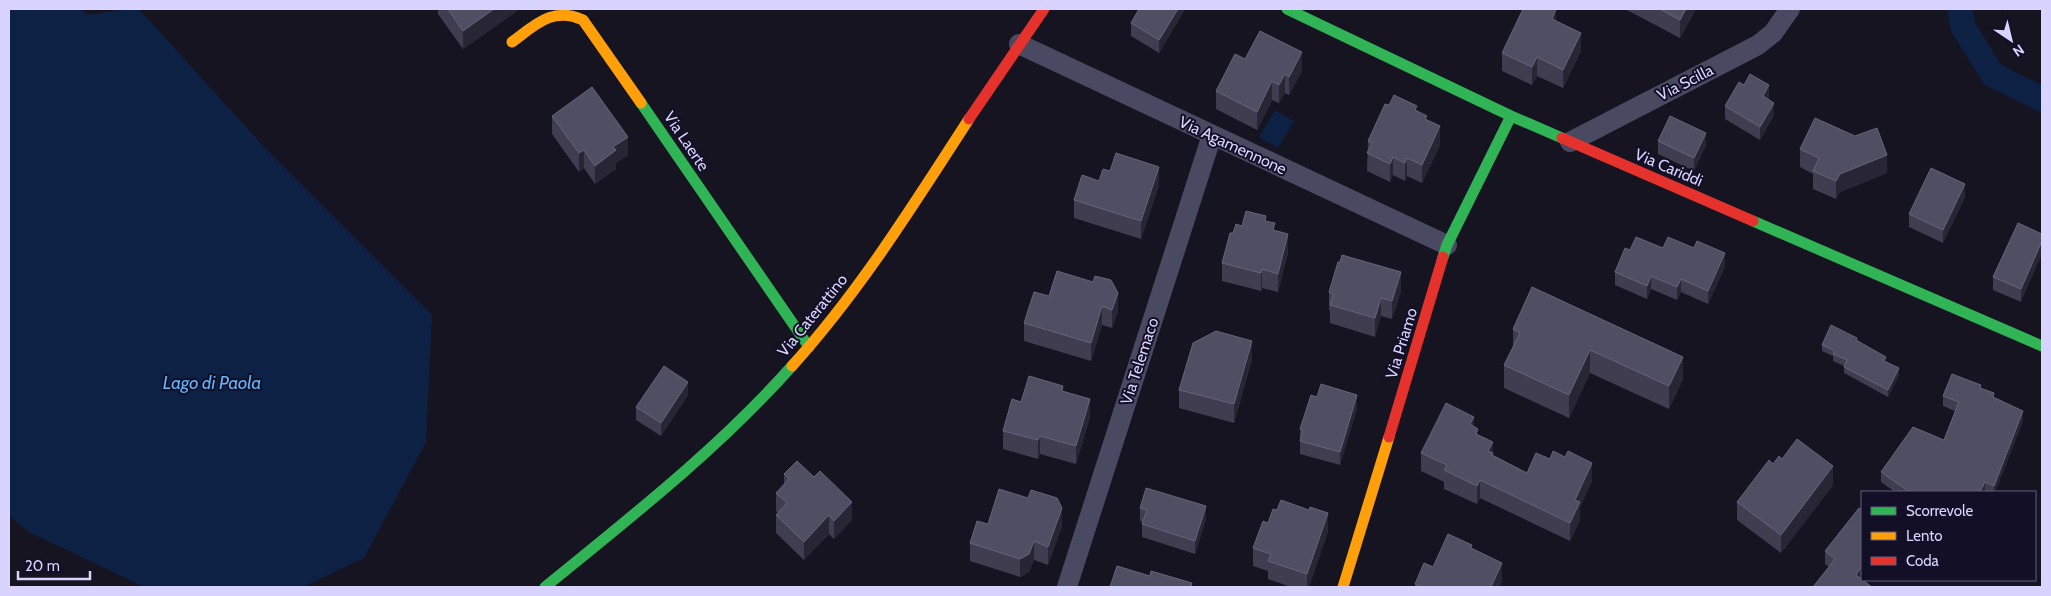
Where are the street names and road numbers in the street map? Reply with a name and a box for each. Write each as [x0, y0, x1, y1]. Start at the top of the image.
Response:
street label: Via Scilla [1654, 60, 1717, 105]
street label: Via Laerte [660, 108, 713, 175]
street label: Via Agamennone [1176, 112, 1290, 179]
street label: Via Cariddi [1632, 145, 1706, 190]
street label: Via Caterattino [773, 270, 851, 360]
street label: Via Priamo [1382, 305, 1421, 381]
street label: Via Telemaco [1117, 315, 1162, 407]

